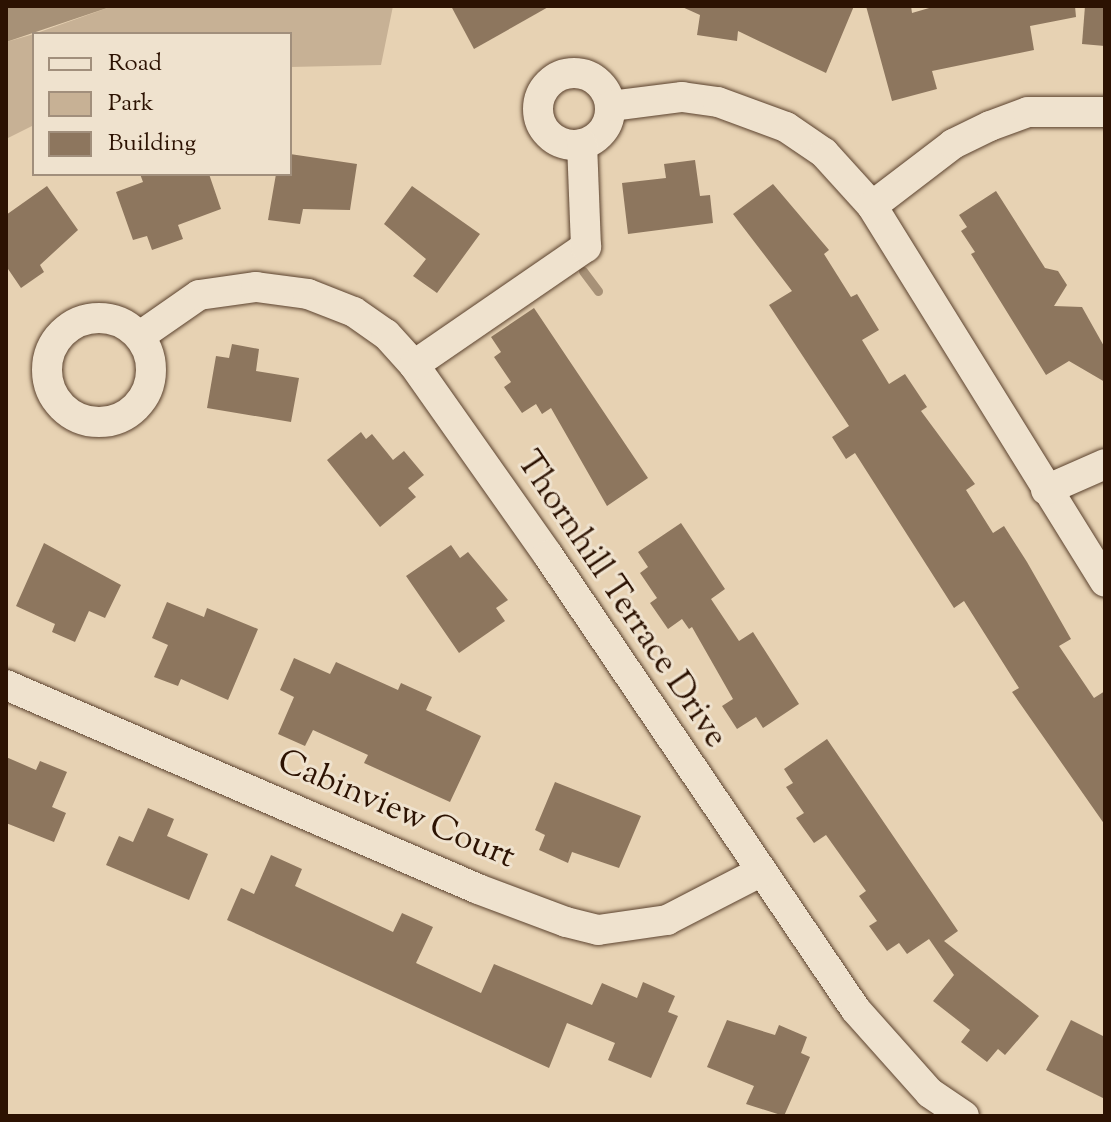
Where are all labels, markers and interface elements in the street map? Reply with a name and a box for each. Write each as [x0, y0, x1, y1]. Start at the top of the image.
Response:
legend [32, 32, 292, 176]
text: Road [108, 47, 162, 81]
text: Park [108, 87, 154, 121]
text: Building [108, 127, 196, 161]
street label: Thornhill Terrace Drive [507, 444, 735, 756]
street label: Cabinview Court [271, 742, 521, 878]

